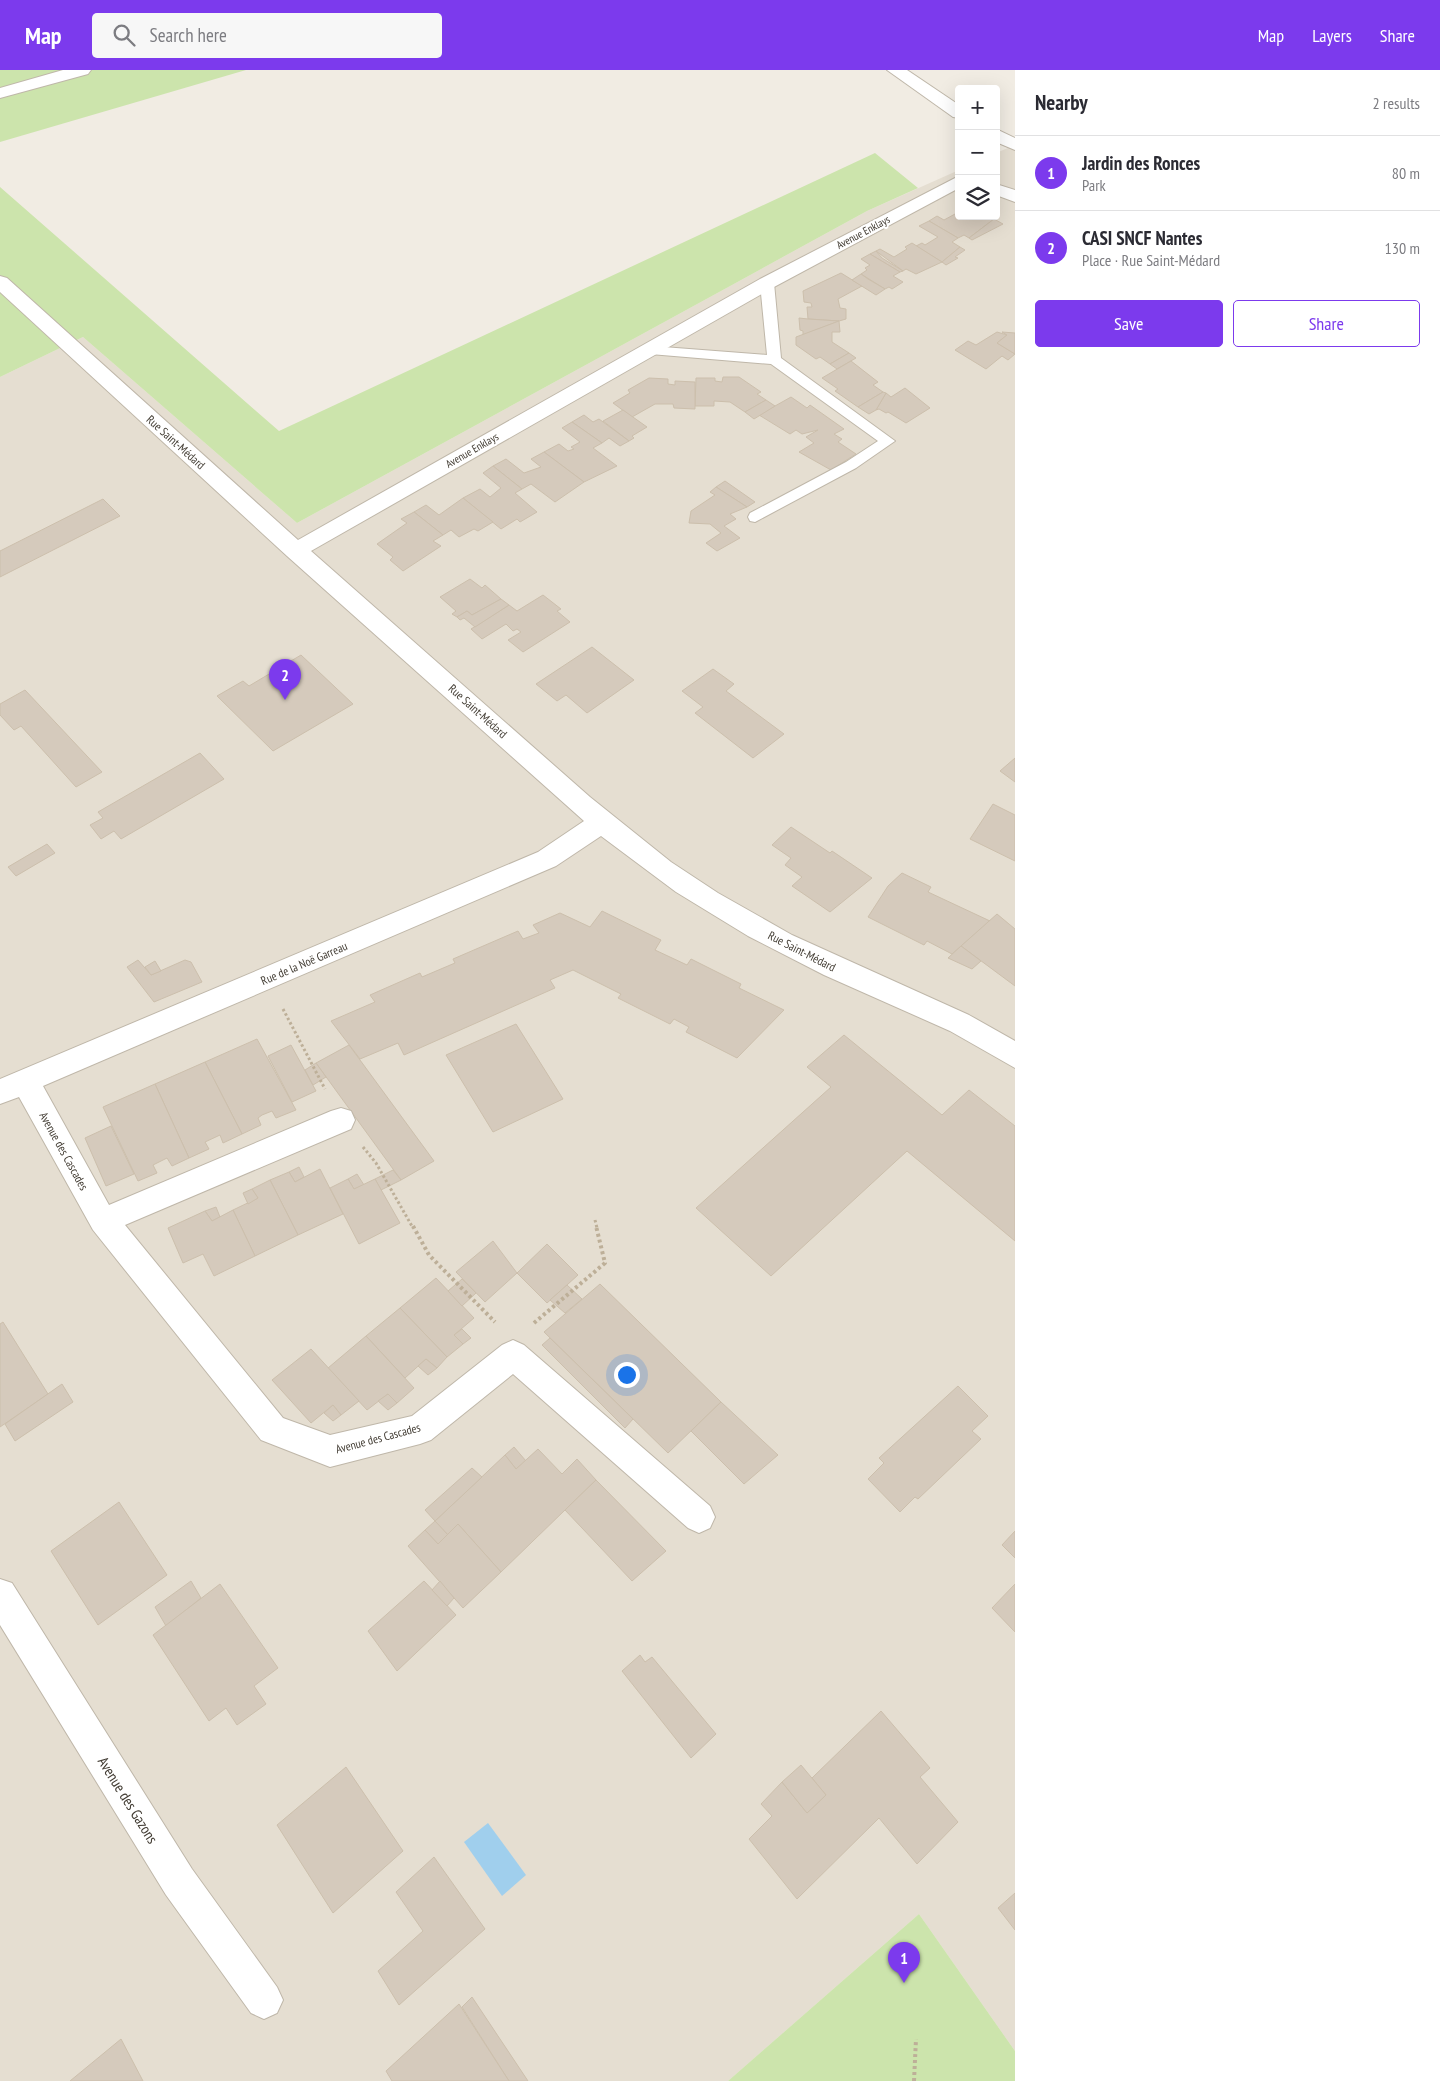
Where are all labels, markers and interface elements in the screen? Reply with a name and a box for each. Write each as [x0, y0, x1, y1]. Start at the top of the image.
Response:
search box [92, 13, 442, 58]
text: Map [25, 20, 62, 51]
icon: search [110, 21, 138, 49]
text: Search here [150, 23, 227, 47]
text: Map [1258, 24, 1284, 47]
text: Layers [1312, 24, 1352, 47]
text: Share [1380, 24, 1415, 47]
map controls [955, 85, 1000, 220]
button: + [955, 85, 1000, 130]
text: Nearby [1035, 89, 1088, 116]
text: 2 results [1373, 93, 1420, 113]
button: − [955, 130, 1000, 175]
text: Jardin des Ronces [1082, 151, 1200, 175]
text: 1 [1047, 163, 1055, 183]
text: 80 m [1392, 163, 1420, 183]
button: layers [955, 175, 1000, 220]
text: Park [1082, 175, 1106, 195]
street label: Avenue Enklays [834, 212, 892, 252]
text: CASI SNCF Nantes [1082, 226, 1202, 250]
text: 2 [1047, 238, 1055, 258]
text: 130 m [1385, 238, 1420, 258]
text: Place · Rue Saint-Médard [1082, 250, 1220, 270]
button: Save [1035, 300, 1223, 347]
button: Share [1233, 300, 1420, 347]
street label: Rue Saint-Médard [144, 412, 208, 472]
street label: Avenue Enklays [443, 429, 501, 471]
pin: 2 [269, 659, 301, 700]
street label: Rue Saint-Médard [446, 681, 510, 741]
street label: Rue Saint-Médard [766, 928, 838, 974]
street label: Rue de la Noë Garreau [258, 938, 350, 988]
street label: Avenue des Cascades [36, 1109, 92, 1193]
your location [614, 1362, 640, 1388]
street label: Avenue des Cascades [334, 1419, 422, 1457]
street label: Avenue des Gazons [94, 1753, 162, 1847]
pin: 1 [888, 1942, 920, 1983]

